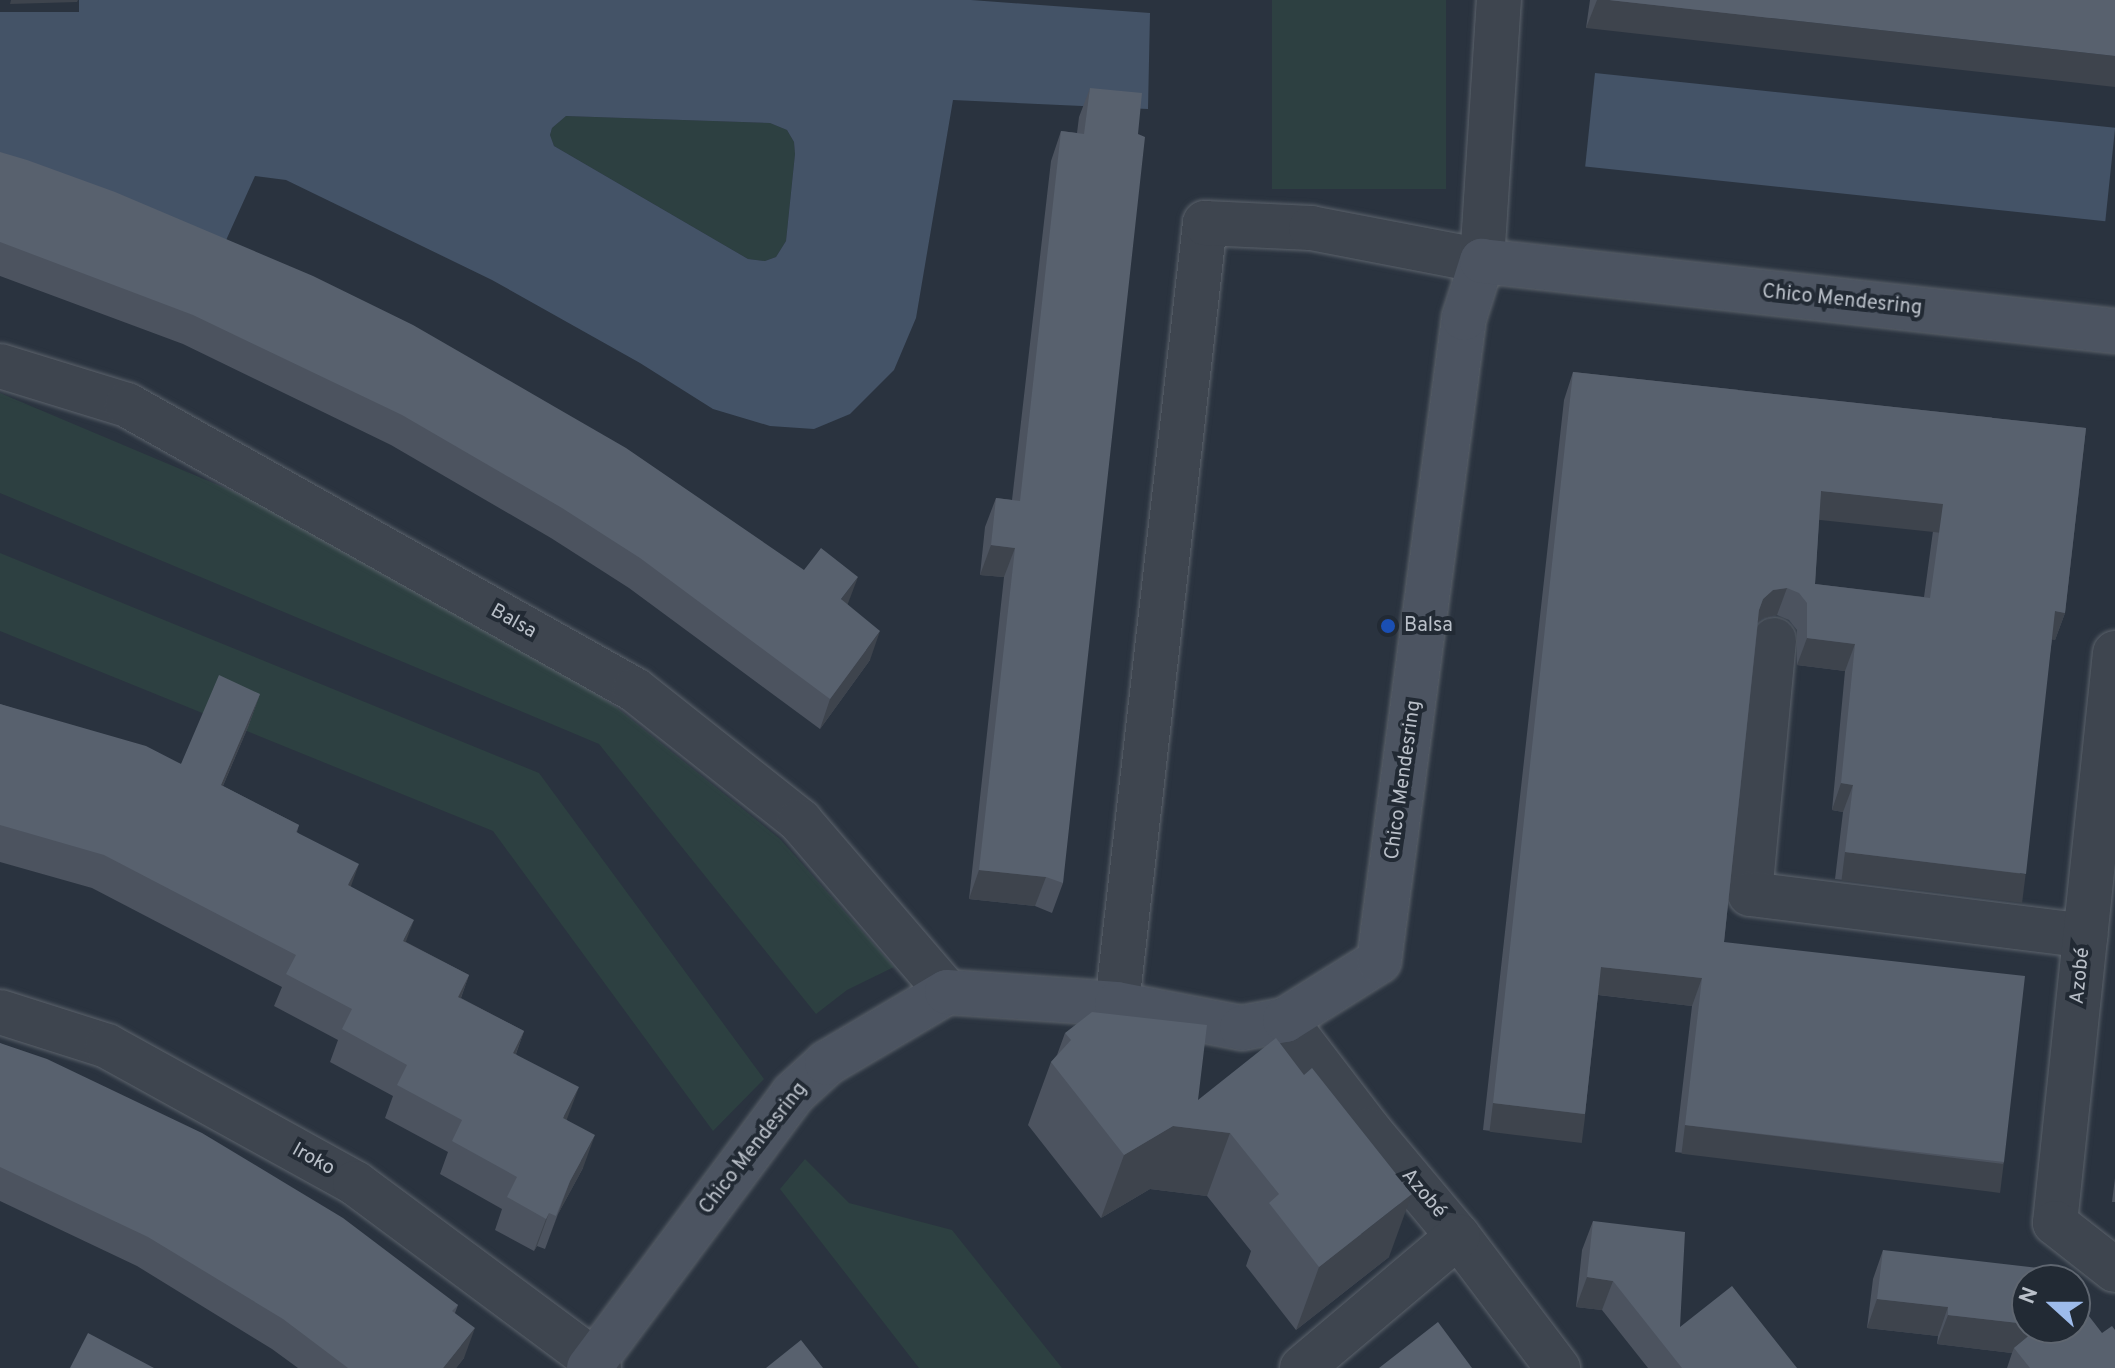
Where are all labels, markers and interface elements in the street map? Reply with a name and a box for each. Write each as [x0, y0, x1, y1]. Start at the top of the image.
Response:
street label: Chico Mendesring [1761, 281, 1923, 321]
street label: Balsa [486, 600, 540, 644]
place label: Balsa [1404, 614, 1453, 638]
marker: Balsa [1379, 617, 1397, 635]
street label: Chico Mendesring [1381, 699, 1427, 861]
street label: Azobé [2066, 946, 2096, 1006]
street label: Chico Mendesring [695, 1078, 813, 1220]
street label: Iroko [287, 1139, 339, 1181]
street label: Azobé [1396, 1164, 1450, 1224]
north arrow [2011, 1264, 2091, 1344]
text: N [2015, 1284, 2045, 1308]

